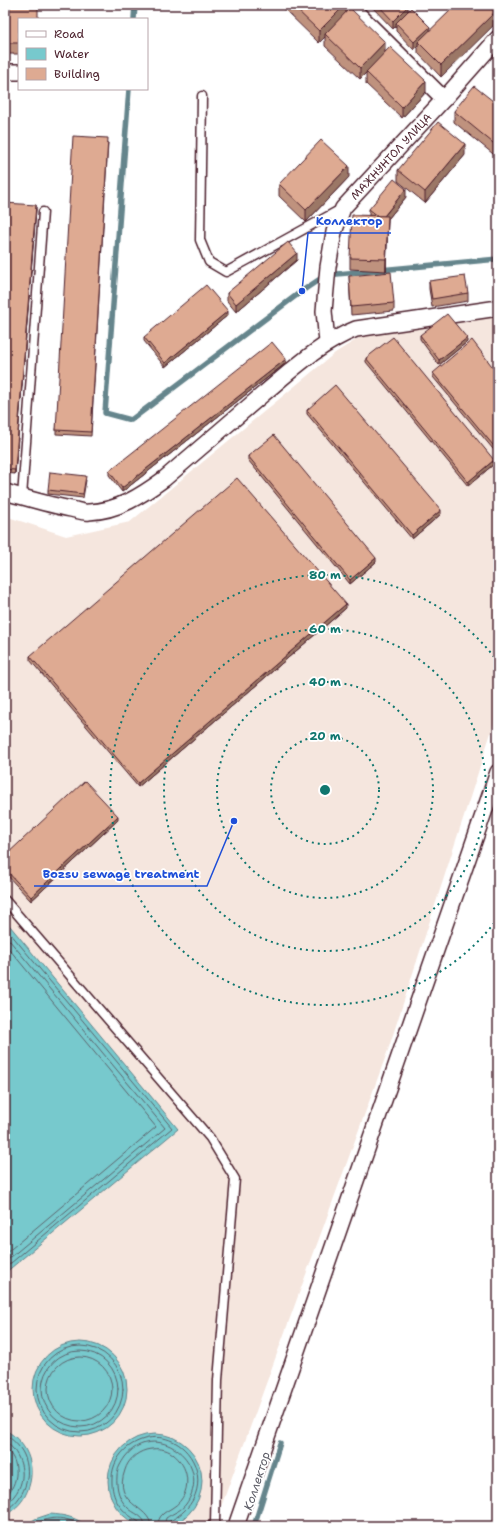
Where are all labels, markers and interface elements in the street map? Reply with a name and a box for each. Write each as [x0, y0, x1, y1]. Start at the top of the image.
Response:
legend [18, 18, 148, 90]
text: Road [54, 26, 85, 42]
text: Water [54, 46, 90, 62]
text: Building [54, 66, 100, 82]
street label: МАЖНУНТОЛ УЛИЦА [347, 110, 435, 203]
callout: Коллектор [308, 209, 391, 233]
text: Коллектор [316, 213, 382, 229]
text: 80 m [309, 567, 341, 583]
text: 60 m [309, 621, 341, 637]
text: 40 m [309, 674, 341, 690]
text: 20 m [309, 728, 341, 744]
centre of rings [318, 783, 332, 797]
callout: Bozsu sewage treatment [34, 862, 207, 886]
text: Bozsu sewage treatment [43, 866, 199, 882]
water label: Коллектор [240, 1449, 274, 1512]

